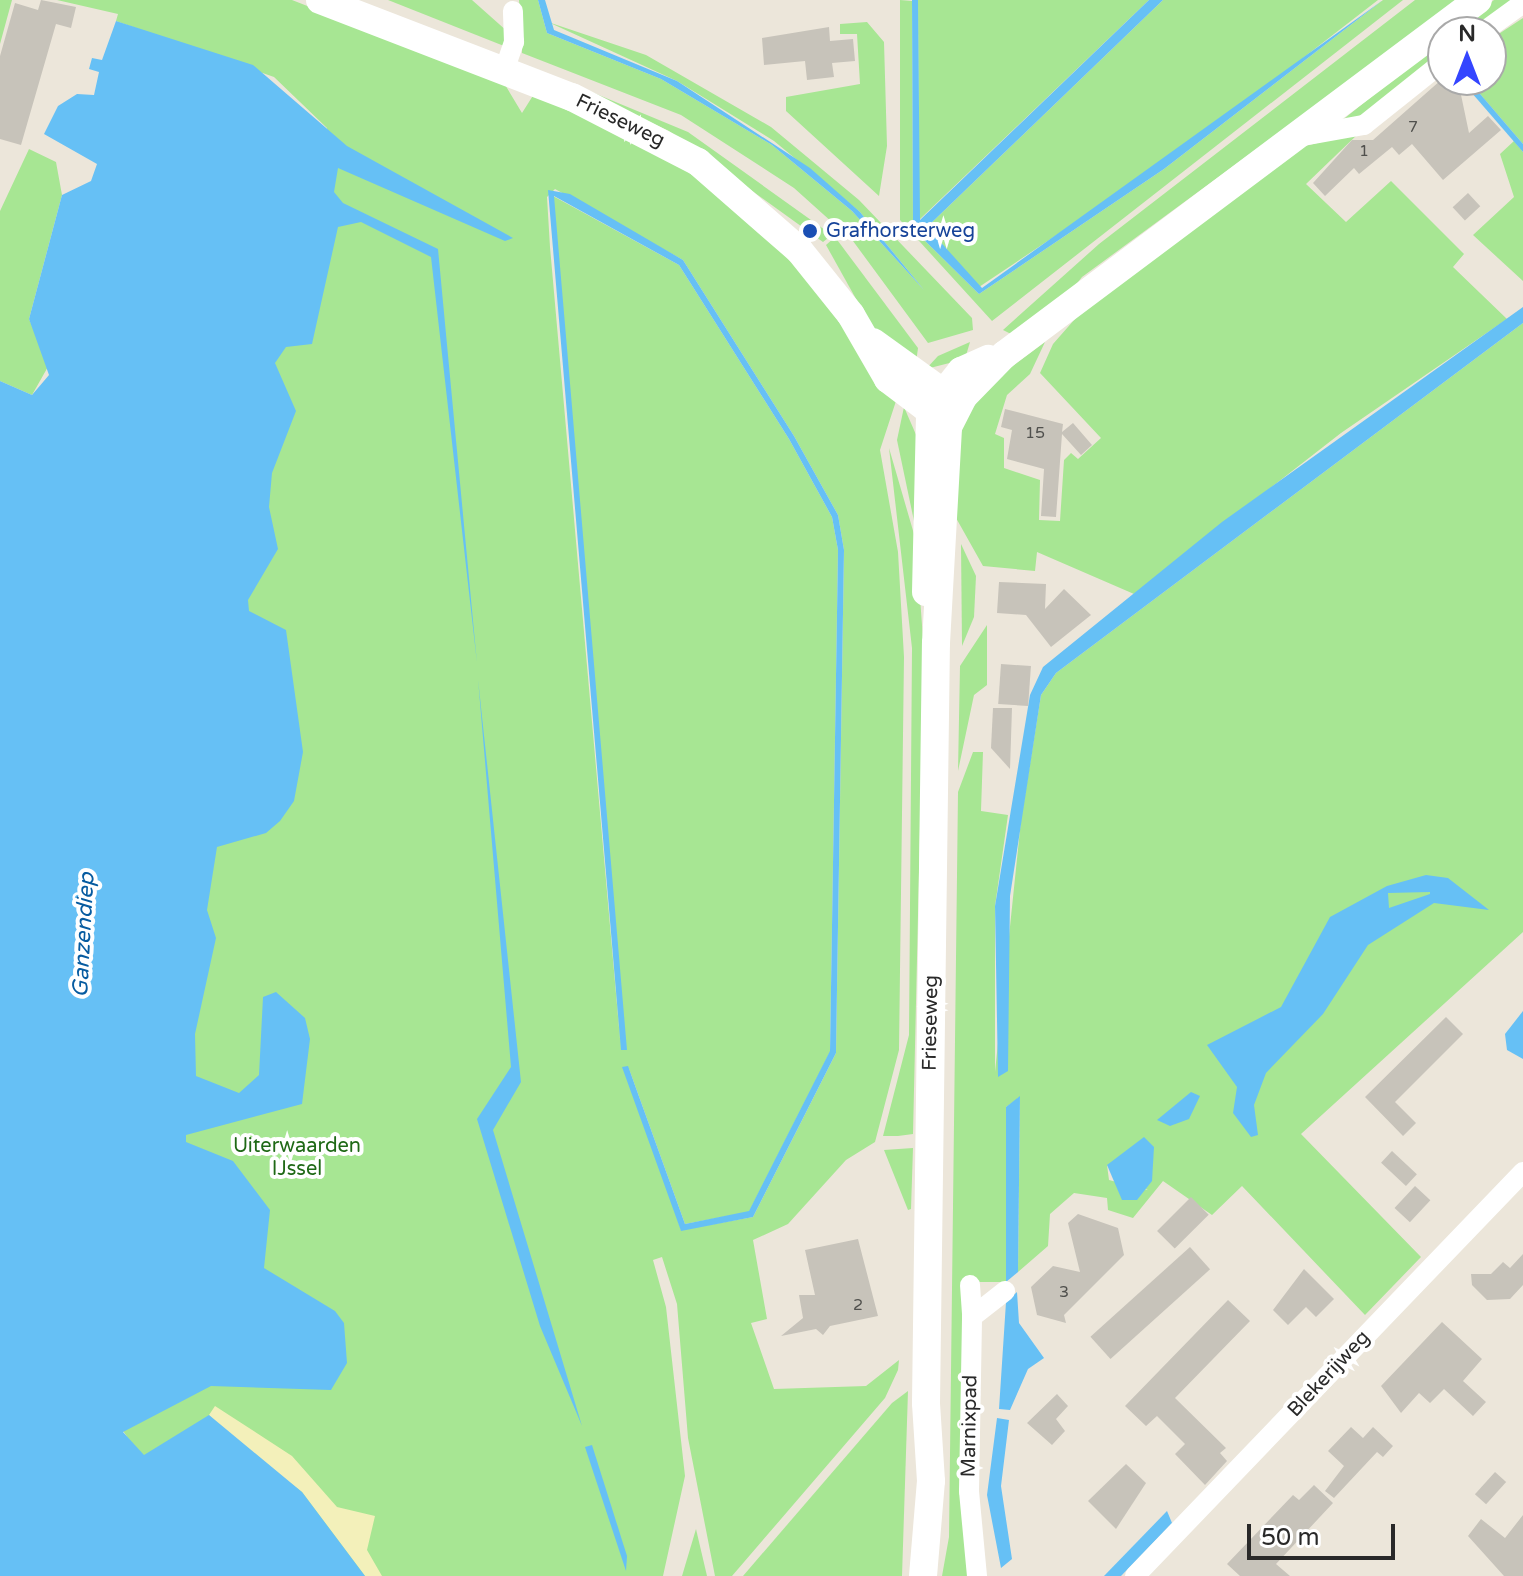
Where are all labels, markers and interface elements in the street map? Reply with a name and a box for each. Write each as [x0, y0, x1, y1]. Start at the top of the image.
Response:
north arrow [1427, 16, 1507, 96]
text: N [1458, 21, 1476, 47]
street label: Frieseweg [572, 89, 668, 153]
house number: 7 [1408, 117, 1418, 137]
house number: 1 [1359, 141, 1369, 161]
place label: Grafhorsterweg [826, 219, 975, 243]
marker: Grafhorsterweg [801, 222, 819, 240]
house number: 15 [1025, 423, 1045, 443]
water label: Ganzendiep [68, 872, 100, 998]
street label: Frieseweg [918, 975, 944, 1071]
park label: Uiterwaarden IJssel [233, 1135, 361, 1182]
house number: 3 [1059, 1282, 1069, 1302]
house number: 2 [853, 1295, 863, 1315]
street label: Blekerijweg [1283, 1326, 1375, 1422]
street label: Marnixpad [957, 1374, 983, 1478]
scale bar [1251, 1508, 1399, 1558]
text: 50 m [1261, 1523, 1319, 1552]

